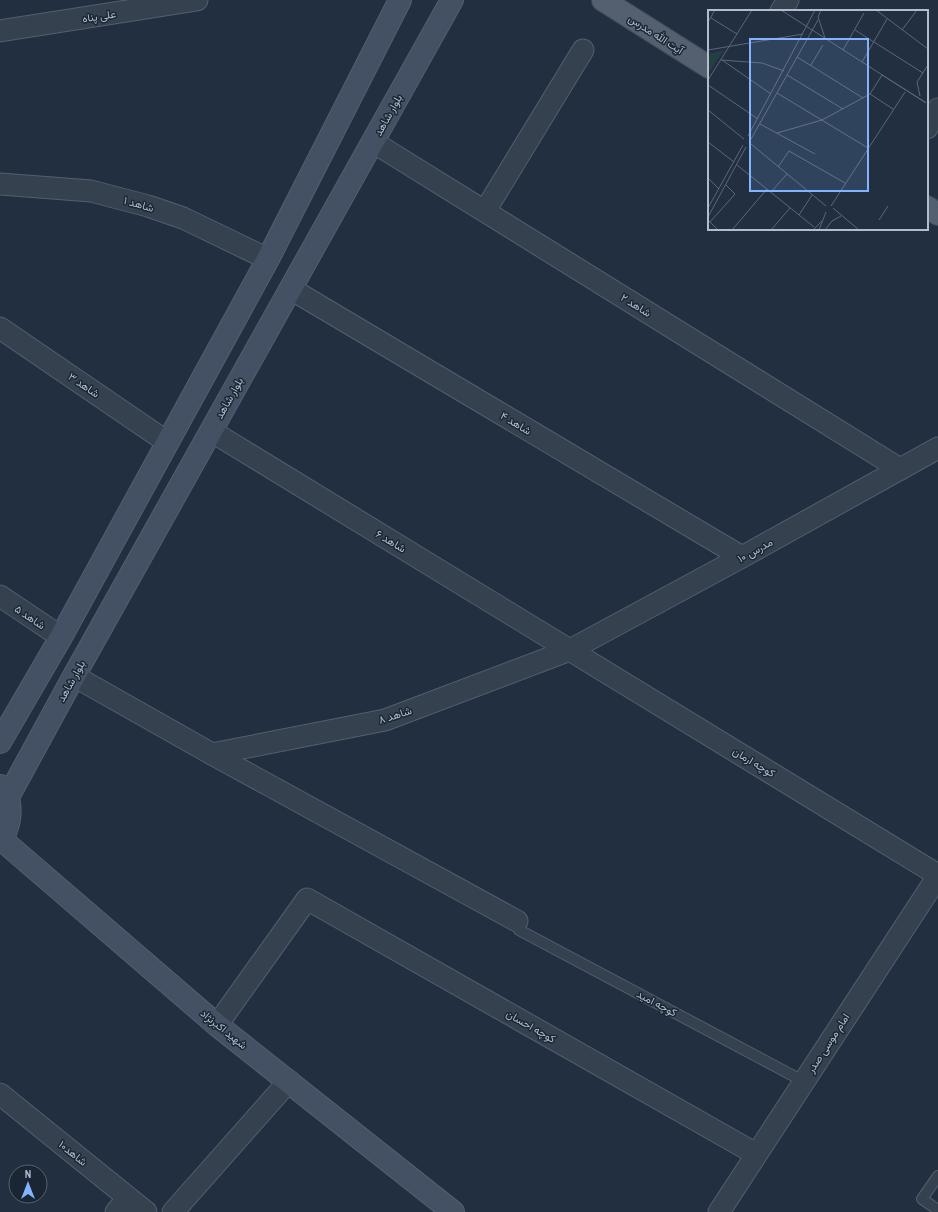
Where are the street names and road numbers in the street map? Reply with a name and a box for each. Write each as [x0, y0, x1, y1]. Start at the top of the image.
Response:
street label: علی پناه [81, 6, 117, 27]
street label: آیت الله مدرس [626, 11, 687, 58]
street label: بلوار شاهد [371, 92, 405, 138]
street label: شاهد ۱ [122, 193, 156, 215]
street label: شاهد ۲ [618, 290, 654, 320]
street label: شاهد ۳ [66, 369, 103, 401]
street label: بلوار شاهد [212, 375, 246, 421]
street label: شاهد ۴ [498, 408, 534, 438]
street label: شاهد ۶ [373, 527, 409, 556]
street label: مدرس ۱۰ [735, 535, 775, 565]
street label: شاهد ۵ [12, 602, 48, 633]
street label: بلوار شاهد [54, 658, 88, 704]
street label: شاهد ۸ [377, 703, 414, 727]
street label: کوچه ارمان [730, 744, 778, 781]
street label: کوچه امید [634, 987, 680, 1020]
street label: شهید اکبرنژاد [198, 1006, 250, 1052]
street label: کوچه احسان [503, 1006, 558, 1047]
street label: امام موسی صدر [803, 1011, 853, 1077]
street label: شاهد۱۰ [56, 1137, 90, 1169]

